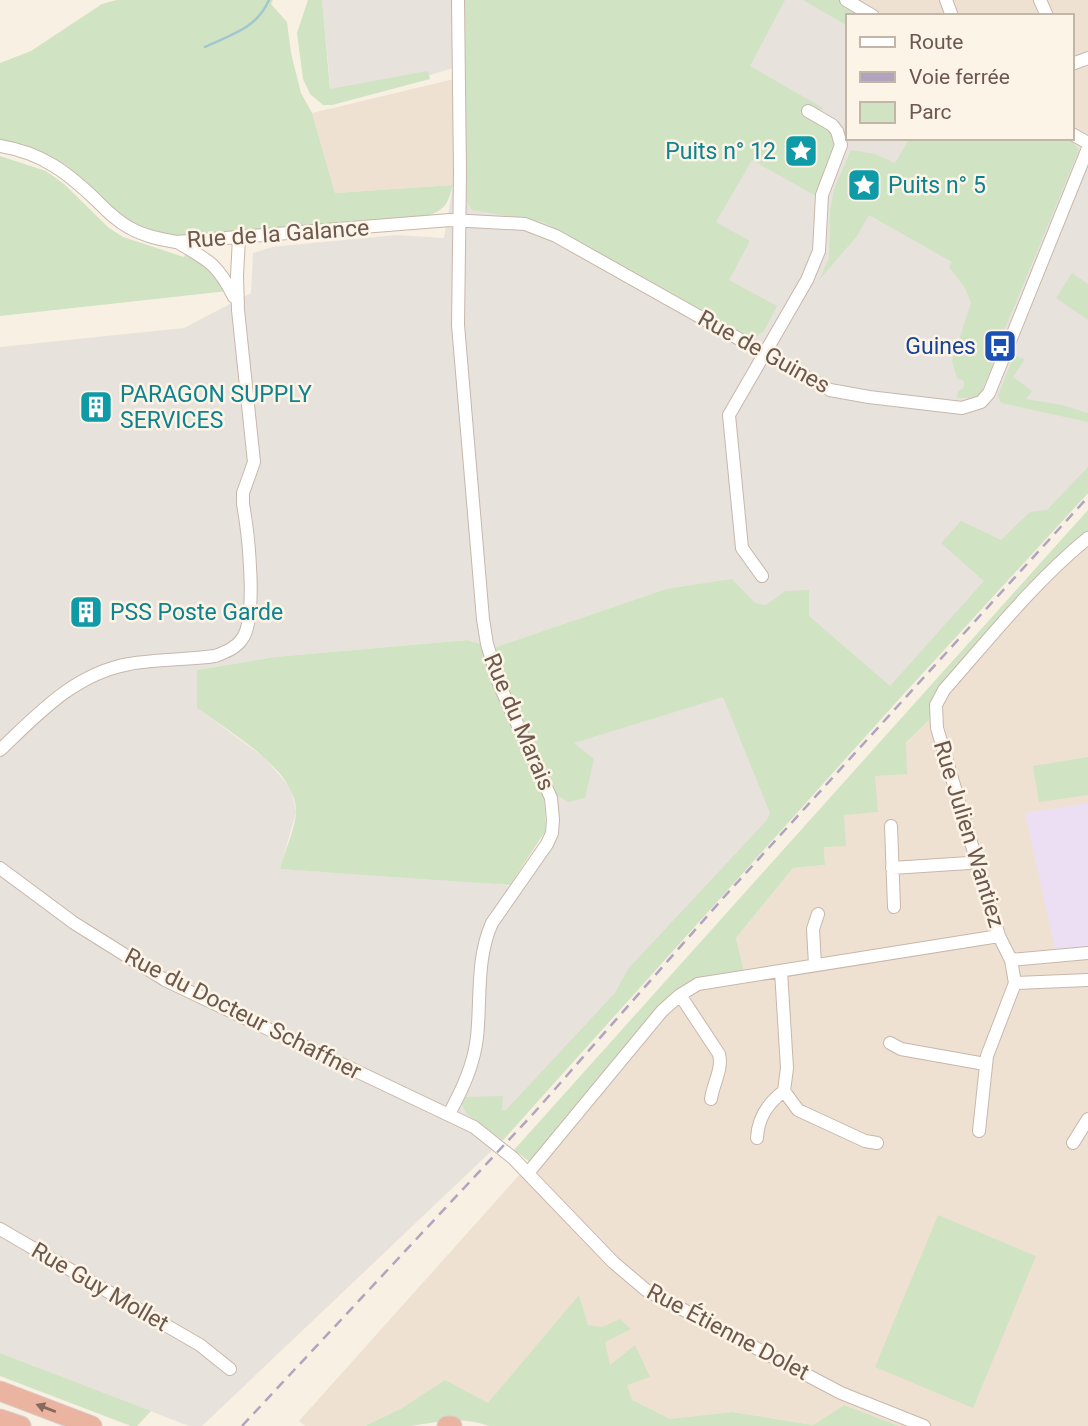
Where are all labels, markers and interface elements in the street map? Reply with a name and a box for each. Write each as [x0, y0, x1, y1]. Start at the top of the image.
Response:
legend [846, 14, 1074, 140]
text: Route [909, 30, 964, 54]
text: Voie ferrée [909, 65, 1010, 89]
text: Parc [909, 100, 951, 124]
place icon: Puits n° 12 [782, 132, 820, 170]
place label: Puits n° 12 [665, 138, 776, 165]
place icon: Puits n° 5 [845, 166, 883, 204]
place label: Puits n° 5 [888, 172, 986, 199]
street label: Rue de la Galance [186, 214, 370, 254]
street label: Rue de Guines [693, 305, 835, 399]
bus stop icon: Guines [981, 327, 1019, 365]
place label: Guines [905, 333, 976, 360]
place label: PARAGON SUPPLY SERVICES [120, 381, 312, 434]
building icon: PARAGON SUPPLY SERVICES [77, 388, 115, 426]
building icon: PSS Poste Garde [67, 593, 105, 631]
place label: PSS Poste Garde [110, 599, 283, 626]
street label: Rue du Marais [478, 650, 560, 794]
street label: Rue Julien Wantiez [928, 737, 1010, 931]
street label: Rue du Docteur Schaffner [120, 943, 366, 1086]
street label: Rue Guy Mollet [27, 1237, 173, 1337]
street label: Rue Étienne Dolet [642, 1277, 814, 1386]
one-way arrow [36, 1403, 57, 1414]

